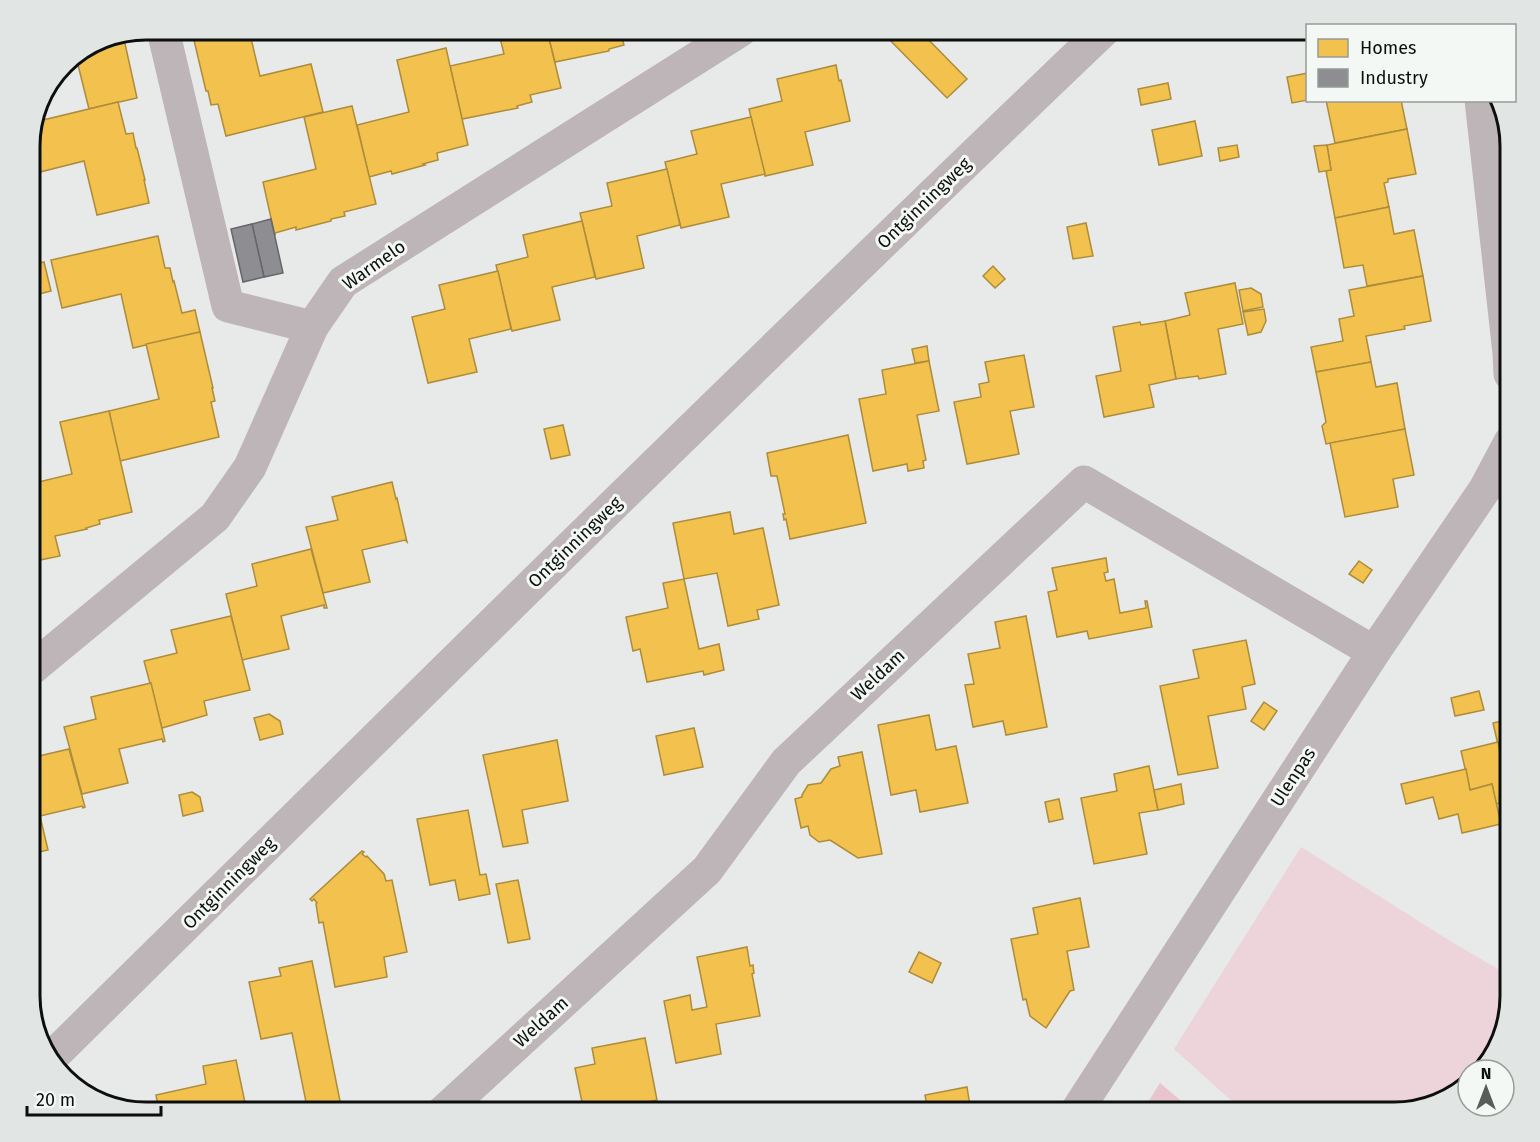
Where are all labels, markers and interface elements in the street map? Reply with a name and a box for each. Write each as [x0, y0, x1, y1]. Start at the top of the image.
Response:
legend [1306, 24, 1516, 102]
text: Homes [1360, 37, 1416, 59]
text: Industry [1360, 67, 1428, 89]
street label: Ontginningweg [873, 152, 976, 253]
street label: Warmelo [338, 235, 410, 295]
street label: Ontginningweg [524, 491, 627, 592]
street label: Weldam [846, 645, 910, 705]
street label: Ulenpas [1266, 743, 1320, 811]
street label: Ontginningweg [178, 832, 280, 934]
street label: Weldam [509, 992, 573, 1052]
north arrow [1456, 1058, 1516, 1118]
text: N [1481, 1064, 1491, 1083]
scale bar [27, 1079, 160, 1117]
text: 20 m [36, 1089, 75, 1111]

